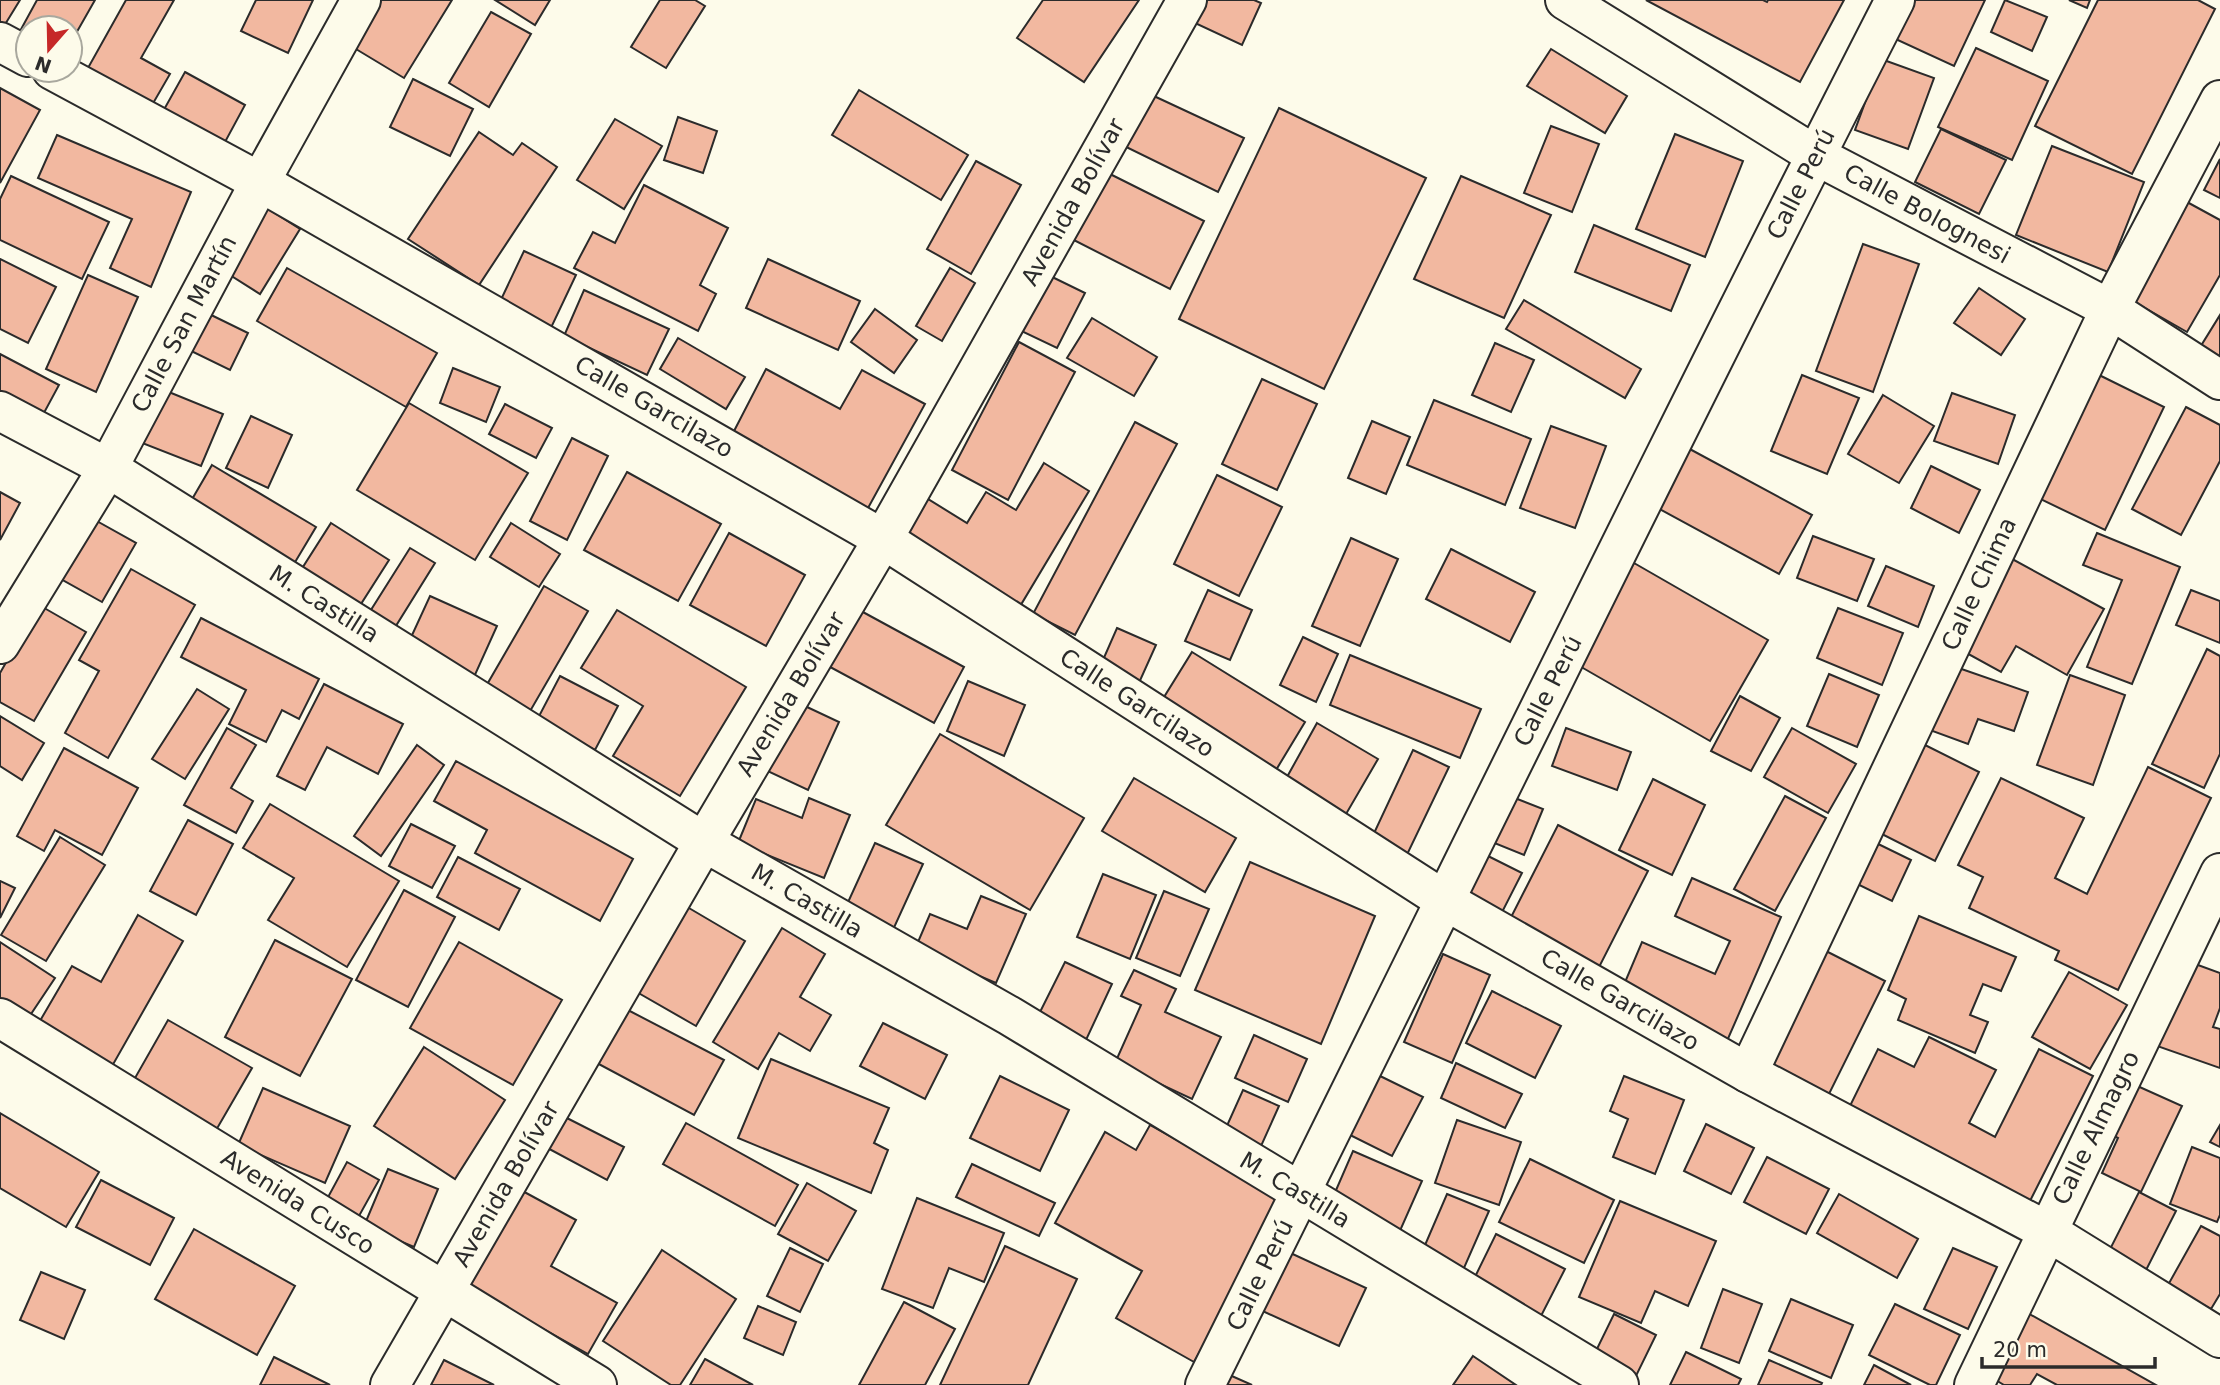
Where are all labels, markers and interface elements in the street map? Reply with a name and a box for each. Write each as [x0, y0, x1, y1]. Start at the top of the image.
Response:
north arrow [14, 14, 84, 84]
text: N [32, 52, 54, 78]
street label: Avenida Bolívar [1015, 113, 1131, 290]
street label: Calle Perú [1761, 124, 1841, 244]
street label: Calle Bolognesi [1839, 158, 2015, 270]
street label: Calle San Martín [126, 231, 242, 417]
street label: Calle Garcilazo [570, 350, 738, 464]
street label: Calle Chima [1936, 513, 2022, 655]
street label: M. Castilla [264, 559, 384, 649]
street label: Avenida Bolívar [731, 607, 851, 781]
street label: Calle Perú [1508, 631, 1588, 751]
street label: Calle Garcilazo [1055, 643, 1219, 763]
street label: M. Castilla [746, 858, 868, 944]
street label: Calle Garcilazo [1536, 943, 1704, 1057]
street label: Calle Almagro [2047, 1047, 2145, 1209]
street label: Avenida Bolívar [447, 1096, 565, 1272]
street label: Avenida Cusco [216, 1144, 380, 1260]
street label: M. Castilla [1235, 1146, 1355, 1234]
street label: Calle Perú [1221, 1215, 1299, 1335]
scale bar [1982, 1326, 2155, 1370]
text: 20 m [1993, 1338, 2047, 1362]

